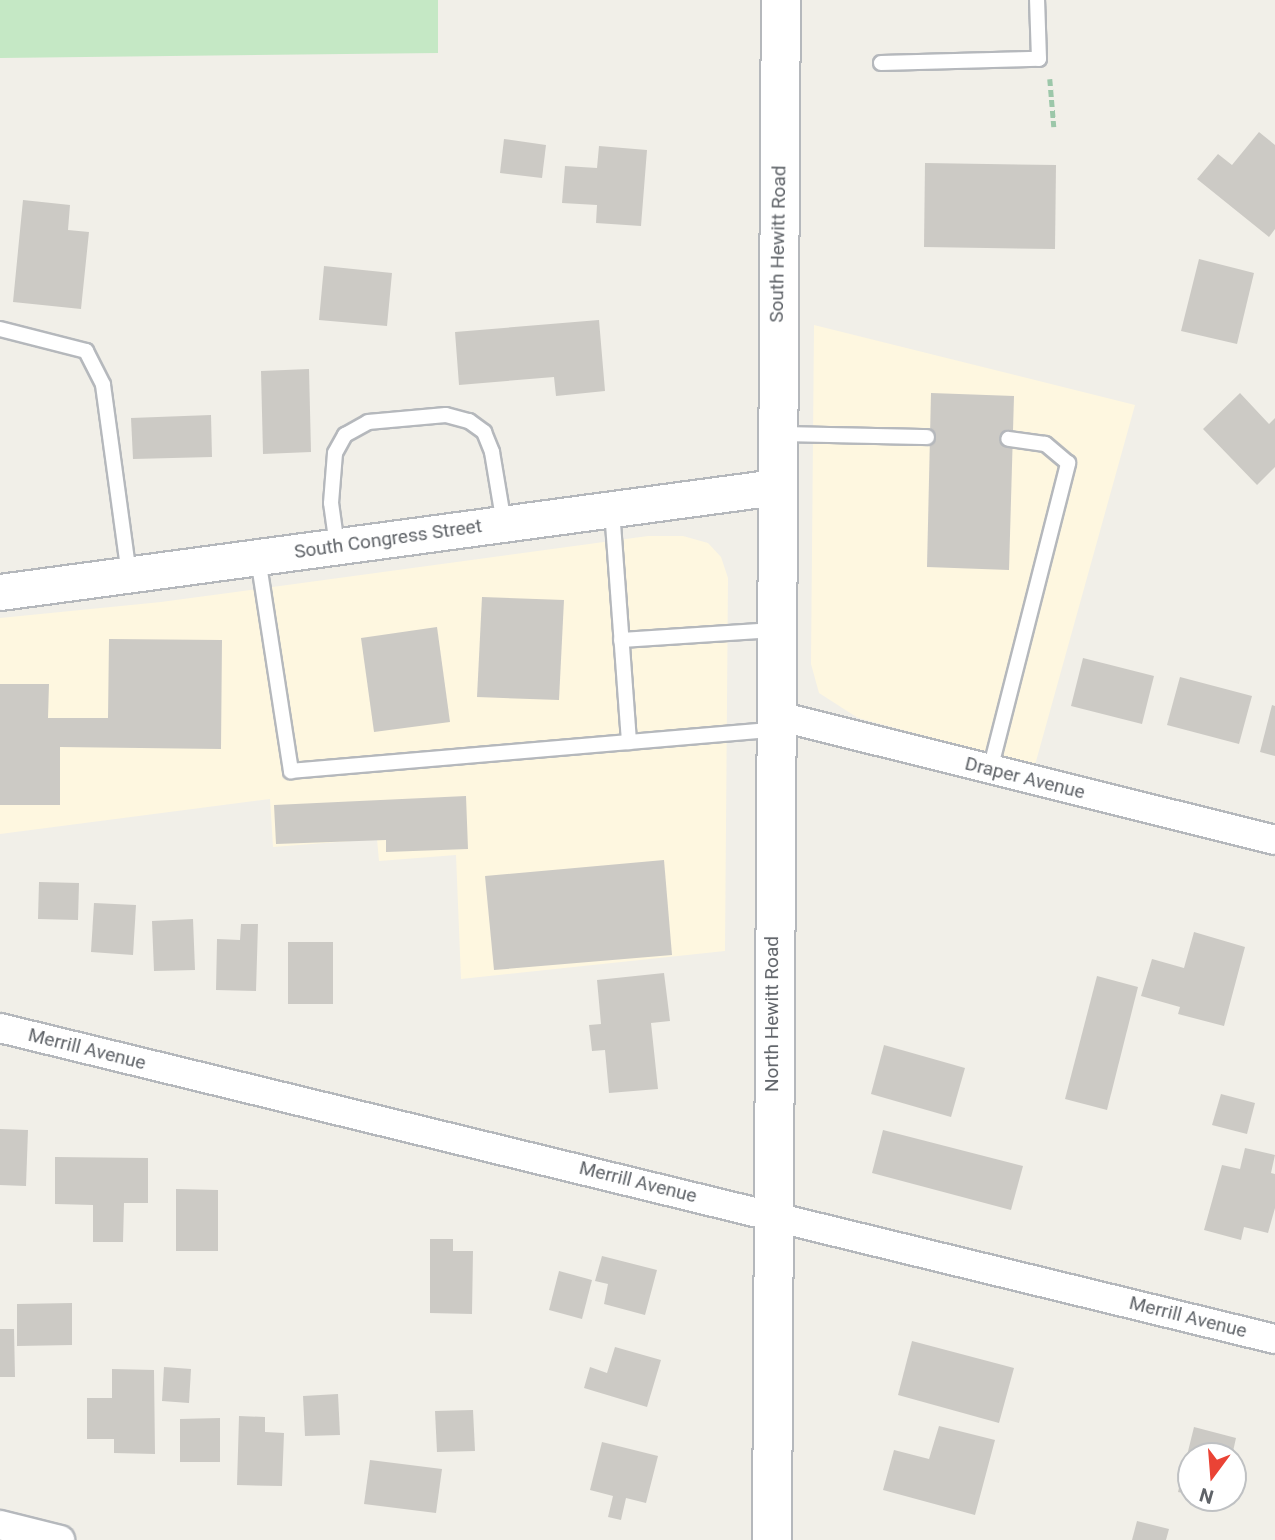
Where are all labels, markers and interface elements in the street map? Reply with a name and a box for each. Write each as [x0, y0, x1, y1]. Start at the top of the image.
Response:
street label: South Hewitt Road [765, 165, 791, 323]
street label: South Congress Street [293, 515, 483, 563]
street label: Draper Avenue [963, 752, 1087, 804]
street label: North Hewitt Road [761, 936, 783, 1092]
street label: Merrill Avenue [26, 1023, 148, 1075]
street label: Merrill Avenue [577, 1156, 699, 1208]
street label: Merrill Avenue [1127, 1291, 1249, 1343]
north arrow [1177, 1442, 1247, 1512]
text: N [1197, 1483, 1216, 1509]

